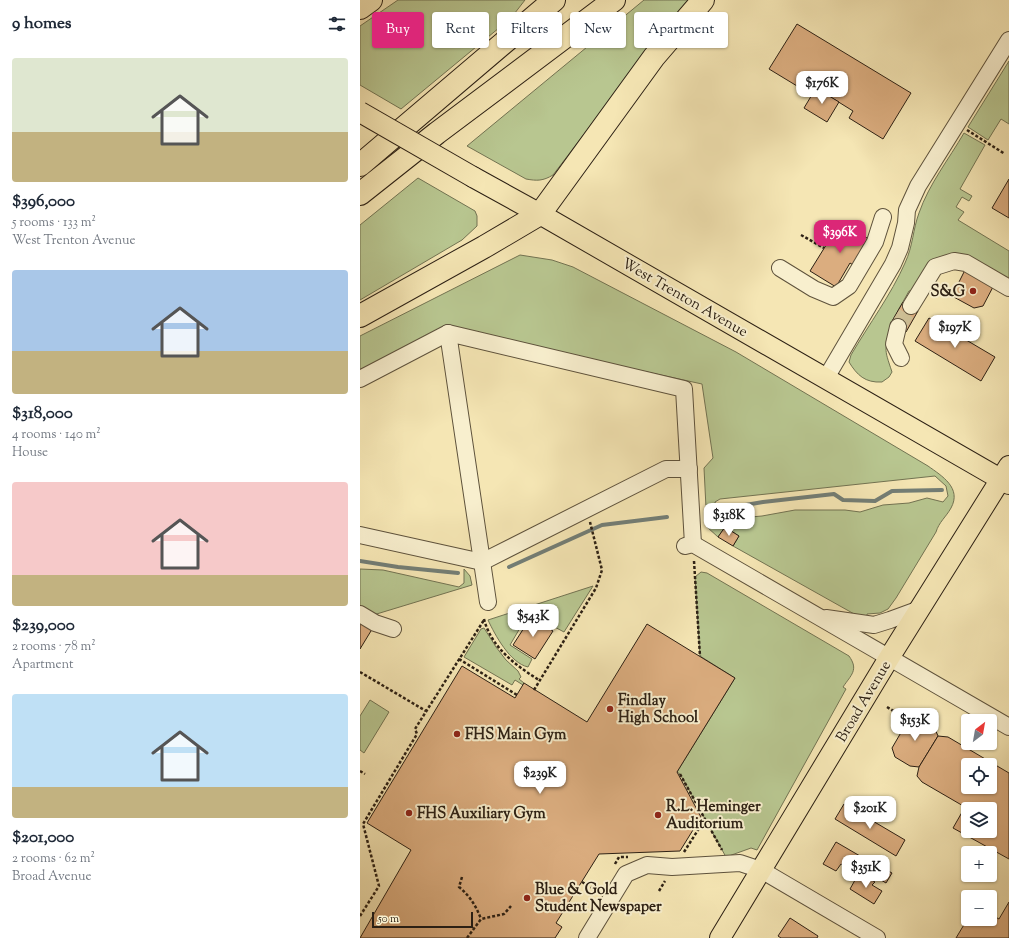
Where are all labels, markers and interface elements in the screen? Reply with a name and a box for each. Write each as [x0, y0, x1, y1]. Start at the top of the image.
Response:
text: 9 homes [12, 12, 71, 36]
chip: Buy [372, 12, 424, 48]
chip: Rent [432, 12, 489, 48]
chip: Filters [497, 12, 562, 48]
chip: New [570, 12, 626, 48]
chip: Apartment [634, 12, 728, 48]
icon: filters [326, 13, 348, 35]
pin: $176K [794, 71, 850, 105]
text: $176K [805, 75, 839, 93]
icon: home [144, 84, 216, 156]
text: $396,000 [12, 190, 75, 214]
text: 5 rooms · 133 m² [12, 214, 96, 232]
pin: $396K [812, 220, 868, 254]
text: $396K [823, 224, 857, 242]
text: West Trenton Avenue [12, 232, 135, 250]
street label: West Trenton Avenue [617, 254, 751, 343]
place label: S&G [930, 282, 966, 303]
marker: S&G [968, 286, 978, 296]
icon: home [144, 296, 216, 368]
pin: $197K [927, 315, 983, 349]
text: $197K [938, 319, 972, 337]
text: $318,000 [12, 402, 73, 426]
text: 4 rooms · 140 m² [12, 426, 101, 444]
text: House [12, 444, 48, 462]
pin: $318K [701, 503, 757, 537]
text: $318K [713, 507, 745, 525]
icon: home [144, 508, 216, 580]
pin: $543K [505, 604, 561, 638]
text: $543K [517, 608, 549, 626]
text: $239,000 [12, 614, 75, 638]
text: 2 rooms · 78 m² [12, 638, 96, 656]
text: Apartment [12, 656, 73, 674]
street label: Broad Avenue [832, 657, 897, 747]
place label: Findlay High School [618, 691, 699, 729]
marker: Findlay High School [605, 704, 615, 714]
pin: $153K [887, 708, 943, 742]
text: $153K [900, 712, 930, 730]
north arrow [961, 714, 997, 750]
map controls [961, 714, 997, 926]
icon: home [144, 720, 216, 792]
place label: FHS Main Gym [465, 725, 567, 746]
marker: FHS Main Gym [452, 729, 462, 739]
button: locate [961, 758, 997, 794]
pin: $239K [512, 761, 568, 795]
text: $239K [523, 765, 557, 783]
pin: $201K [842, 796, 898, 830]
place label: R.L. Heminger Auditorium [666, 797, 761, 835]
text: $201K [853, 800, 887, 818]
button: layers [961, 802, 997, 838]
place label: FHS Auxiliary Gym [417, 804, 546, 825]
marker: FHS Auxiliary Gym [404, 808, 414, 818]
marker: R.L. Heminger Auditorium [653, 810, 663, 820]
text: $201,000 [12, 826, 74, 850]
button: + [961, 846, 997, 882]
text: 2 rooms · 62 m² [12, 850, 95, 868]
pin: $351K [838, 855, 894, 889]
text: $351K [851, 859, 881, 877]
text: Broad Avenue [12, 868, 92, 886]
place label: Blue & Gold Student Newspaper [535, 880, 662, 918]
button: − [961, 890, 997, 926]
marker: Blue & Gold Student Newspaper [522, 893, 532, 903]
scale bar [372, 910, 473, 929]
text: 50 m [378, 911, 399, 927]

